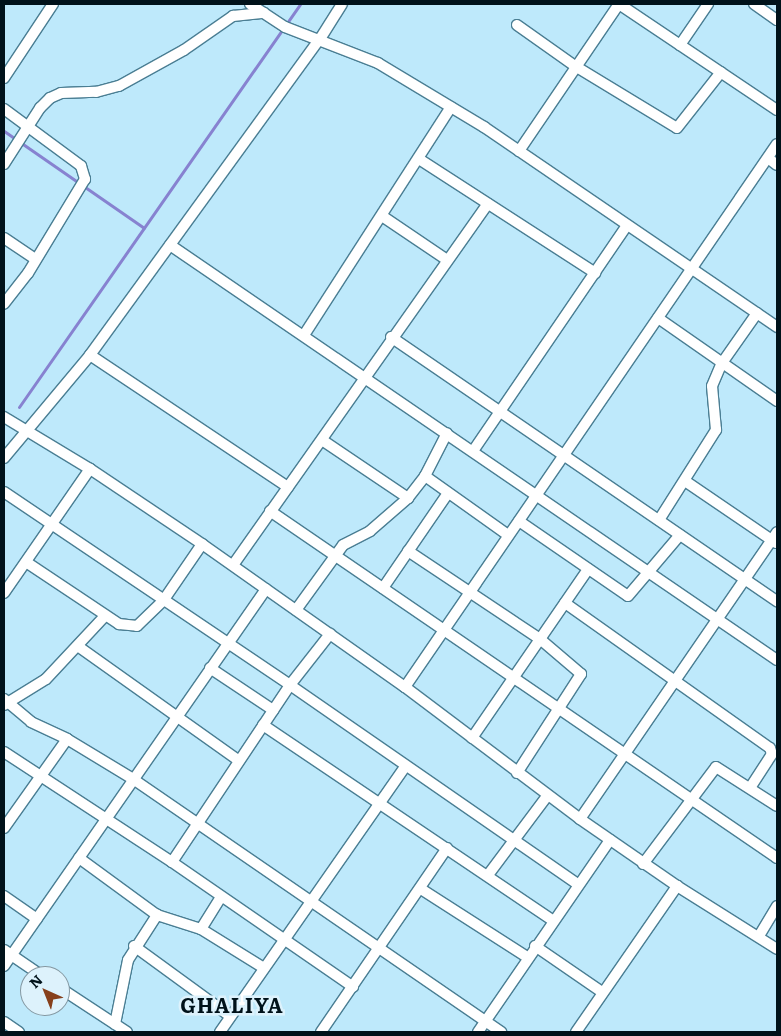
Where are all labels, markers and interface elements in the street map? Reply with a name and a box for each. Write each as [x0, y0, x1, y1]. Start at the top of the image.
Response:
north arrow [20, 966, 70, 1016]
text: N [24, 970, 46, 992]
district label: GHALIYA [179, 992, 285, 1016]

